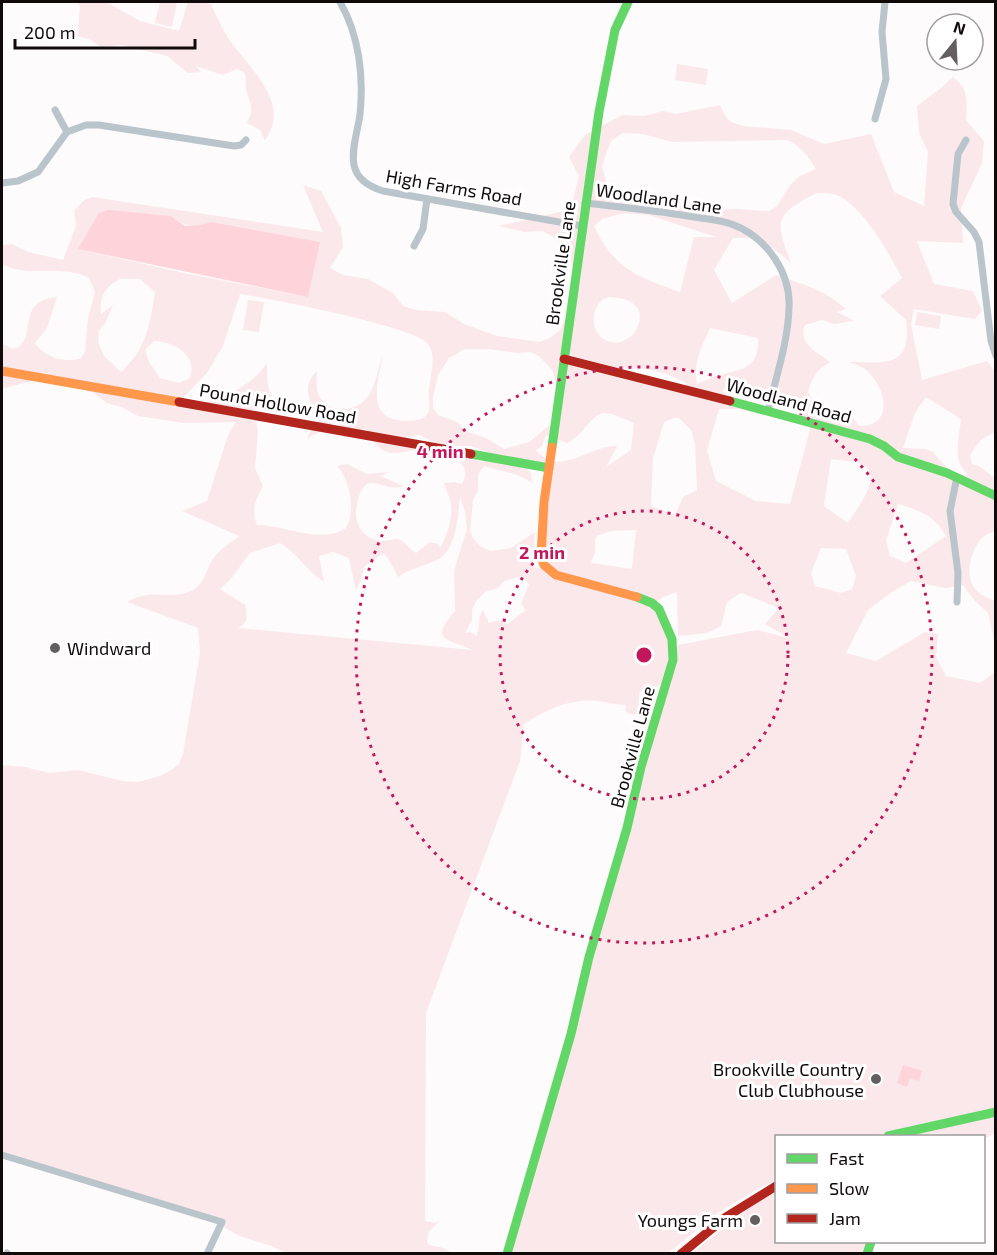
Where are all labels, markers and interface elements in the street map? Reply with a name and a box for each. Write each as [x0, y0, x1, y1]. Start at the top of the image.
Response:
scale bar [15, 12, 195, 50]
north arrow [925, 12, 985, 72]
text: N [951, 16, 968, 38]
text: 200 m [24, 21, 76, 43]
street label: High Farms Road [384, 164, 524, 210]
street label: Woodland Lane [595, 178, 723, 218]
street label: Brookville Lane [540, 199, 580, 327]
street label: Woodland Road [724, 373, 854, 427]
street label: Pound Hollow Road [198, 378, 358, 428]
text: 4 min [417, 440, 464, 462]
text: 2 min [519, 541, 565, 563]
place label: Windward [67, 637, 151, 659]
marker: Windward [48, 641, 62, 655]
centre of rings [634, 645, 654, 665]
street label: Brookville Lane [605, 684, 659, 810]
place label: Brookville Country Club Clubhouse [713, 1058, 864, 1101]
marker: Brookville Country Club Clubhouse [869, 1072, 883, 1086]
legend [775, 1135, 985, 1243]
text: Fast [829, 1147, 864, 1169]
text: Slow [829, 1177, 870, 1199]
text: Jam [829, 1207, 861, 1229]
place label: Youngs Farm [638, 1209, 743, 1231]
marker: Youngs Farm [748, 1213, 762, 1227]

